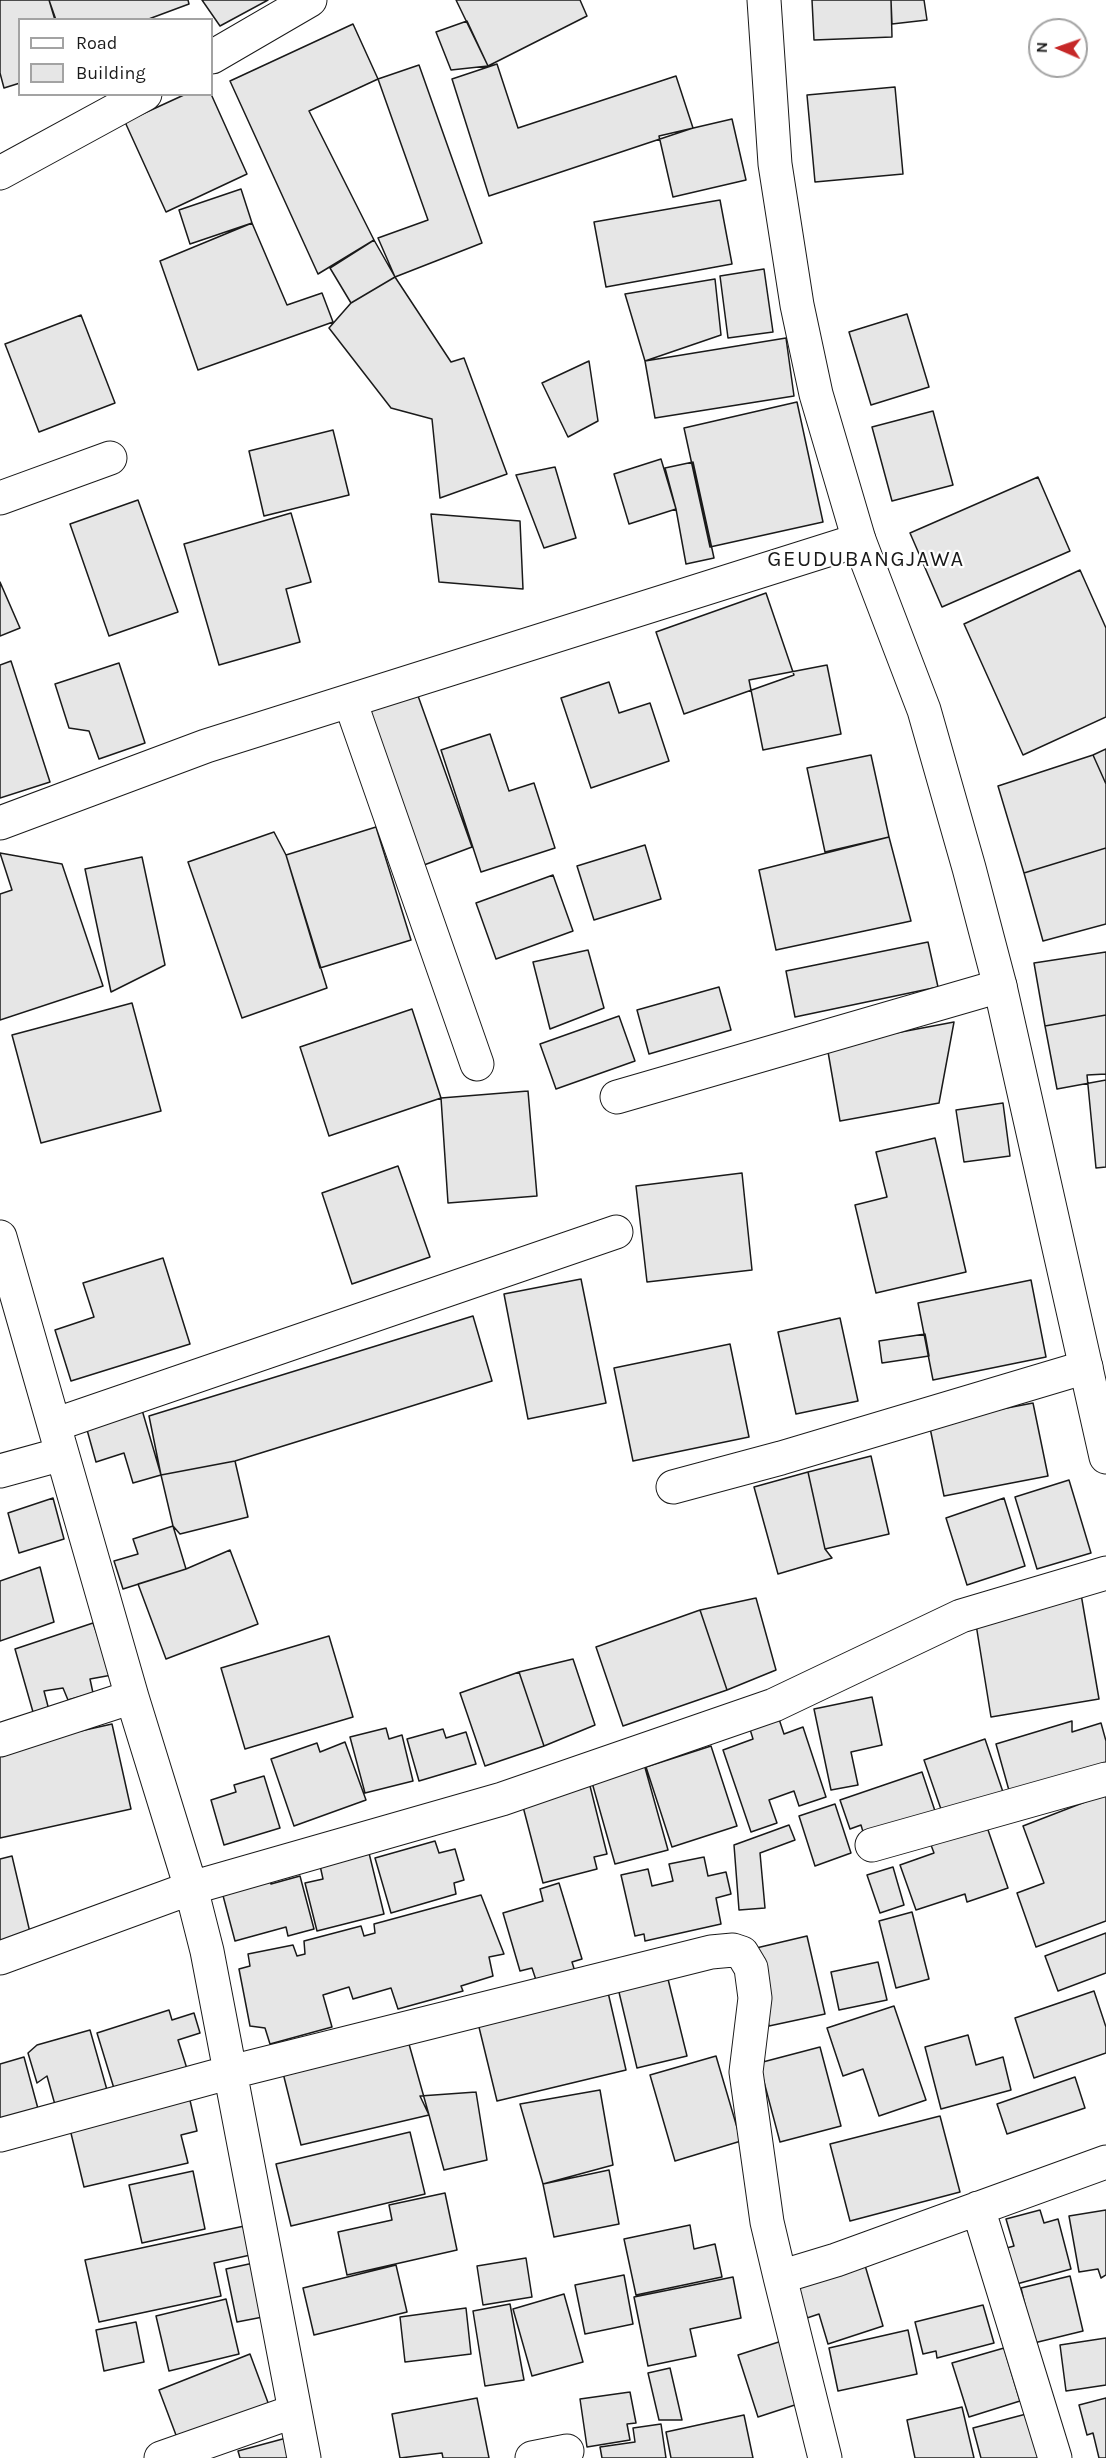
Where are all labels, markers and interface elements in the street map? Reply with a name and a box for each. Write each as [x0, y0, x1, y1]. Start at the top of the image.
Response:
legend [18, 18, 213, 96]
north arrow [1028, 18, 1088, 78]
text: Road [76, 32, 117, 54]
text: N [1032, 41, 1051, 54]
text: Building [76, 62, 146, 84]
district label: GEUDUBANGJAWA [767, 547, 965, 573]

